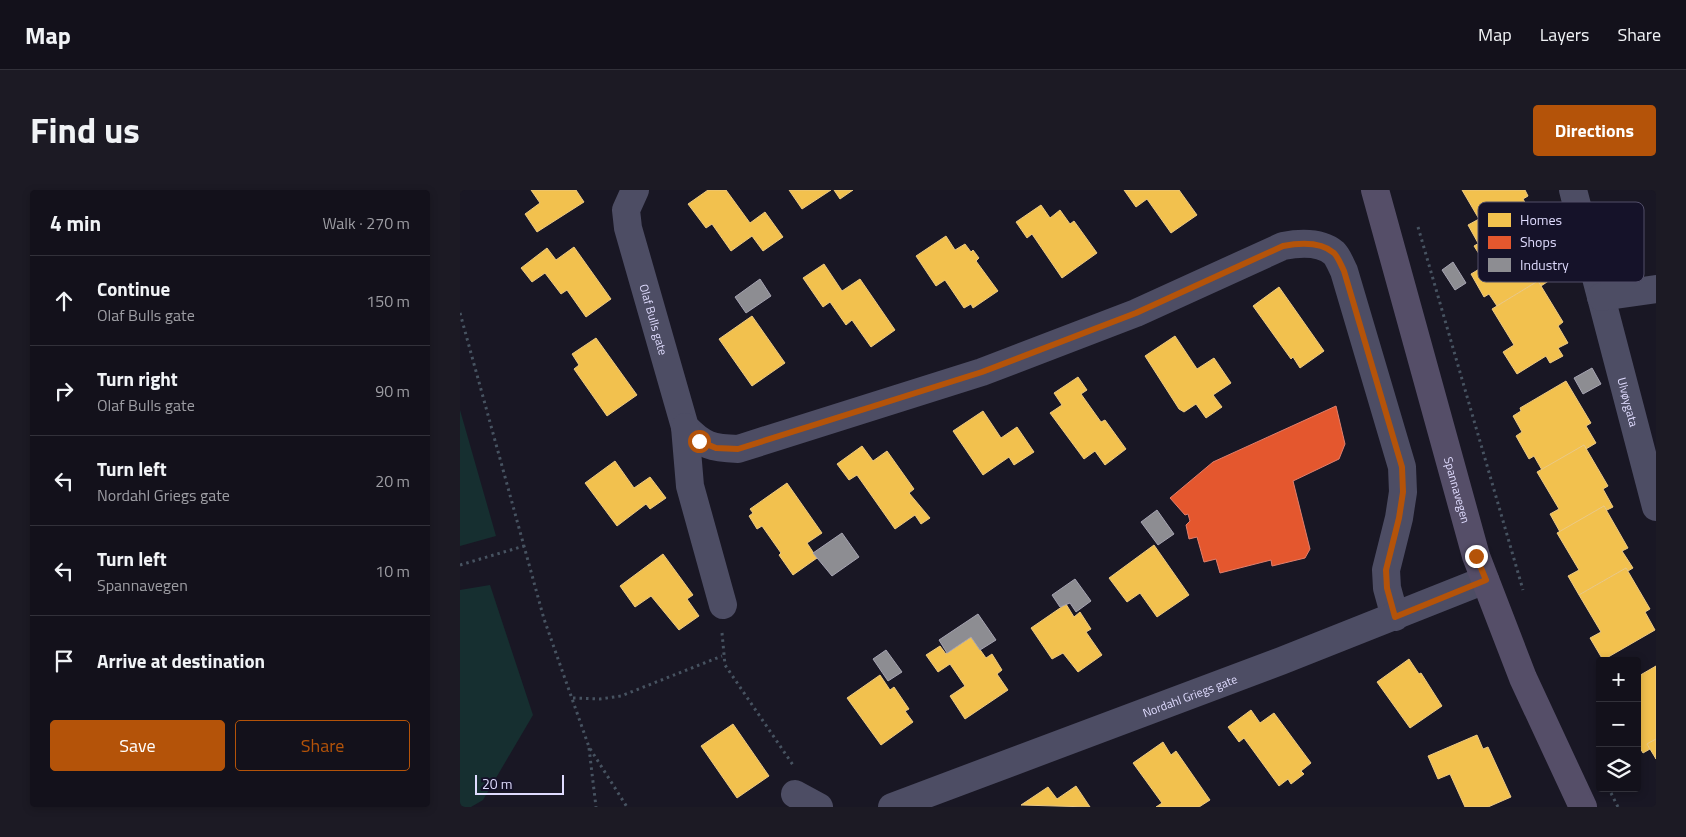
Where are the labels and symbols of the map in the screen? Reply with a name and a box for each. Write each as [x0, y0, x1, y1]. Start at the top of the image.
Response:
legend [1478, 202, 1644, 282]
text: Homes [1520, 209, 1562, 230]
text: Shops [1520, 231, 1556, 252]
text: Industry [1520, 254, 1569, 275]
street label: Olaf Bulls gate [635, 281, 673, 357]
street label: Ulvøygata [1613, 375, 1644, 429]
route start [688, 430, 711, 453]
street label: Spannavegen [1440, 454, 1476, 525]
route end [1465, 545, 1488, 568]
street label: Nordahl Griegs gate [1140, 669, 1240, 722]
scale bar [475, 772, 564, 795]

